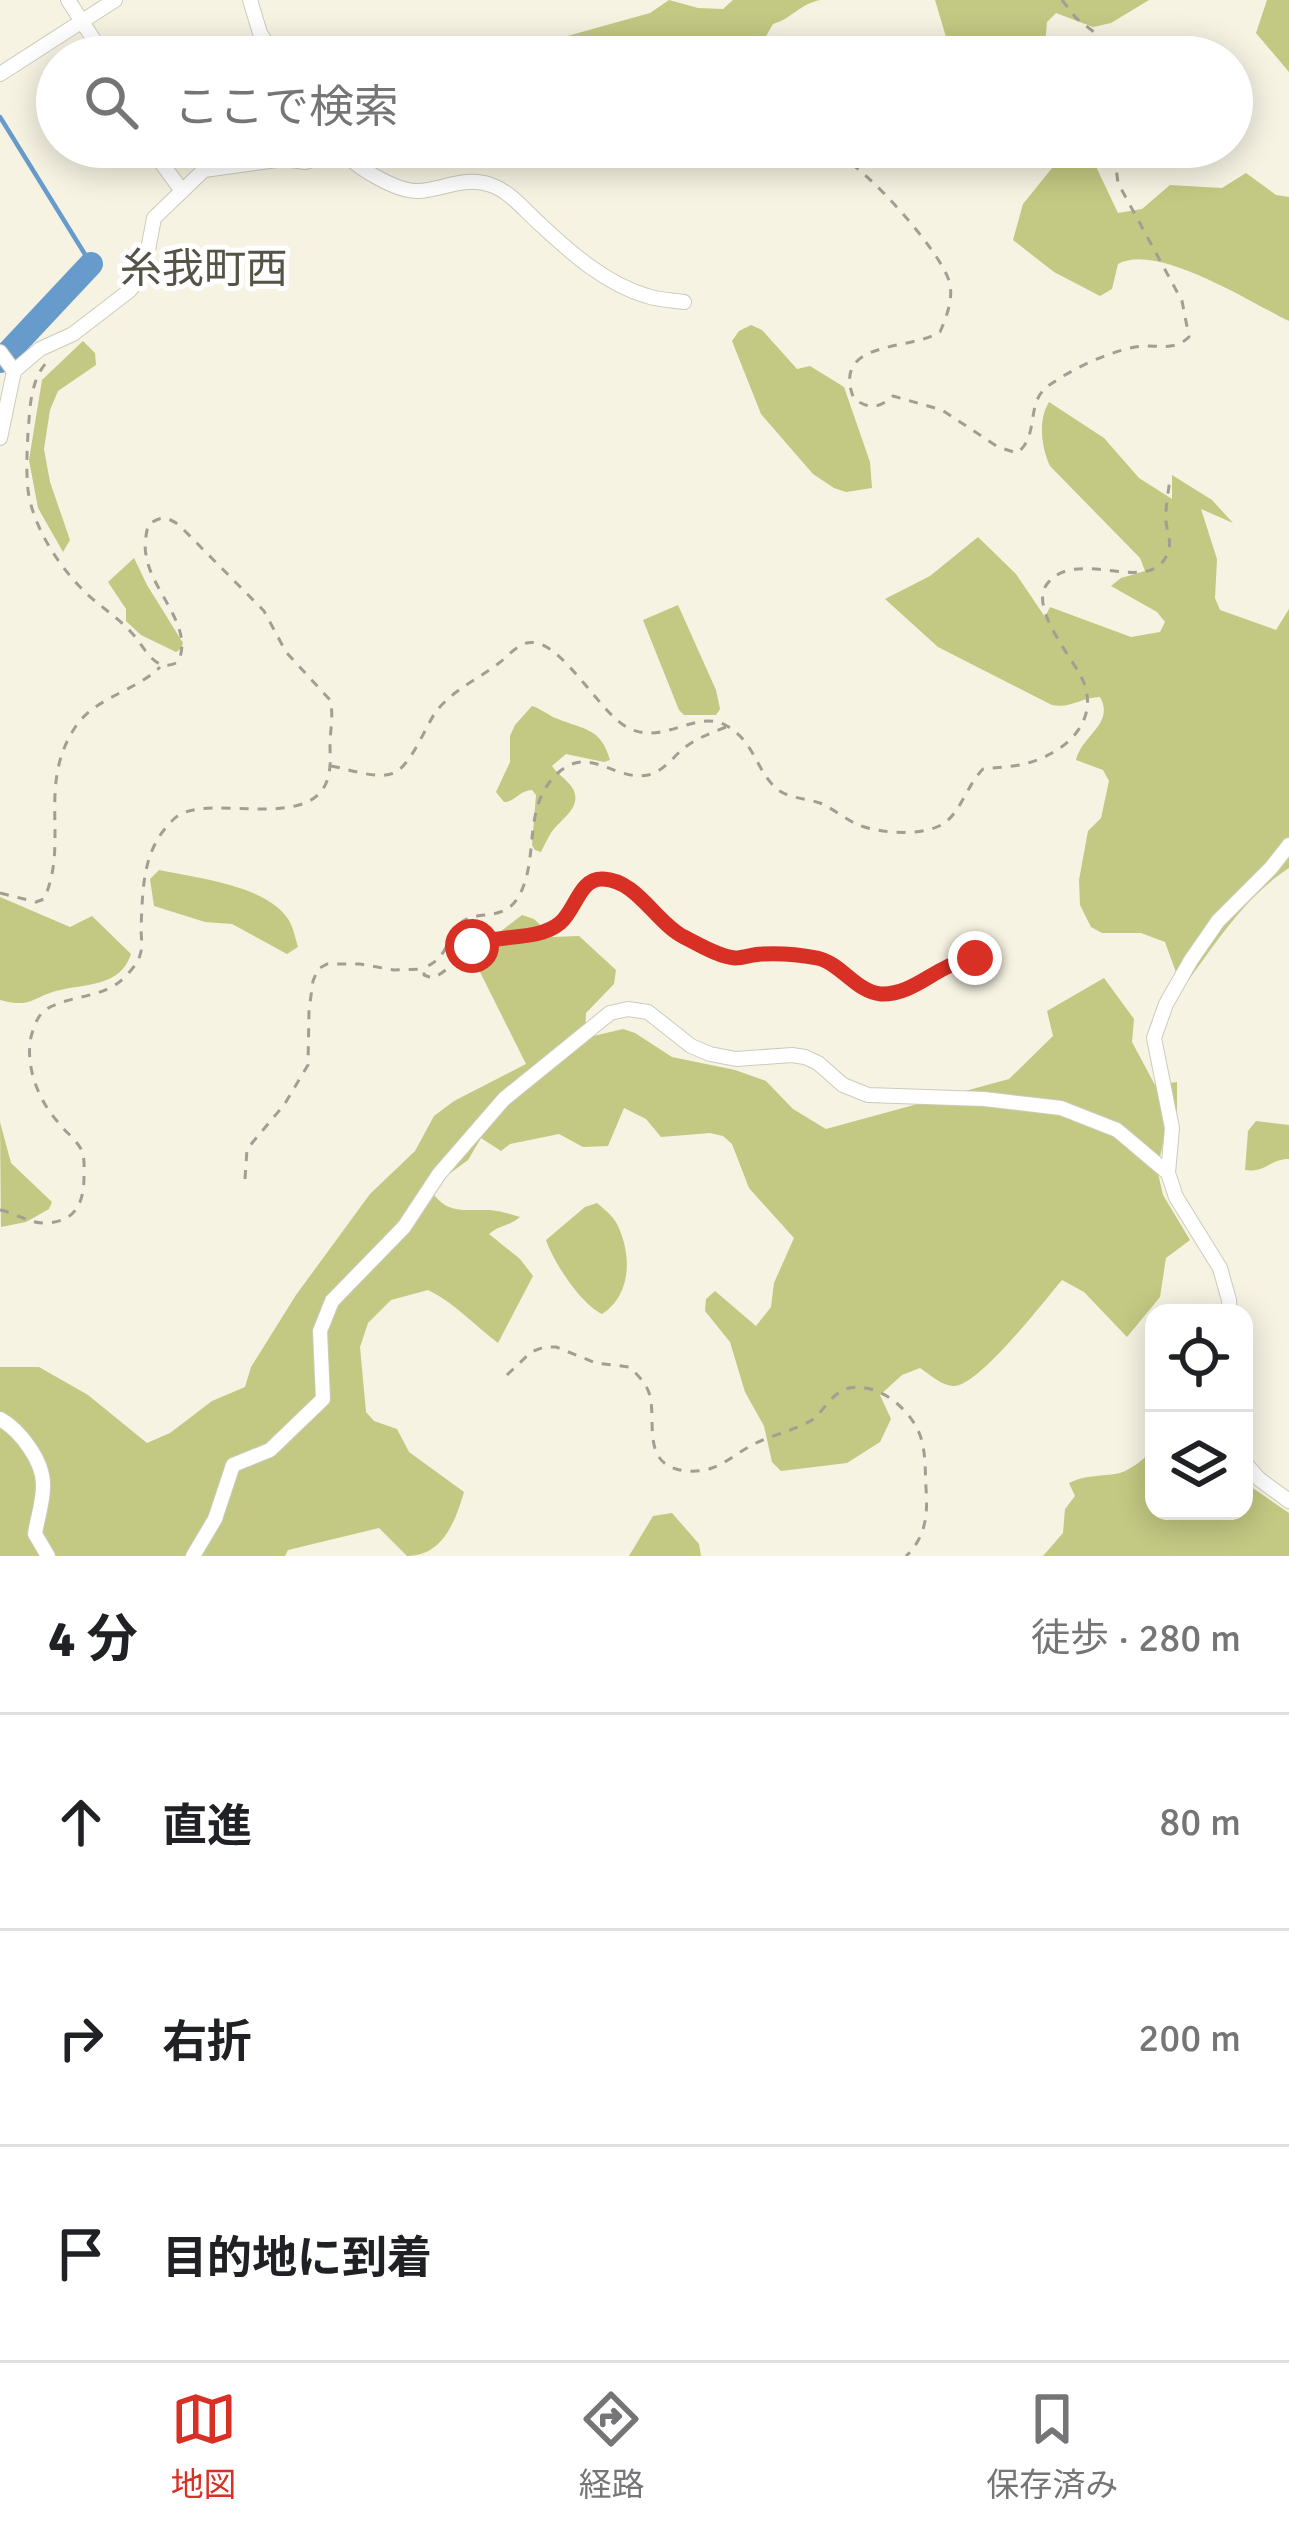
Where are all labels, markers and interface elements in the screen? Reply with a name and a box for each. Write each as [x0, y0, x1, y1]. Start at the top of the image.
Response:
search box [36, 36, 1253, 168]
icon: search [78, 69, 144, 135]
text: ここで検索 [174, 80, 399, 135]
district label: 糸我町西 [120, 244, 288, 295]
route start [445, 919, 499, 973]
route end [948, 931, 1002, 985]
map controls [1145, 1304, 1253, 1520]
button: locate [1145, 1304, 1253, 1412]
button: layers [1145, 1412, 1253, 1520]
text: 4 分 [48, 1608, 138, 1671]
text: 徒歩 · 280 m [1031, 1614, 1241, 1662]
icon: ahead [48, 1789, 114, 1855]
text: 80 m [1159, 1798, 1241, 1846]
text: 直進 [162, 1799, 252, 1854]
icon: right [48, 2005, 114, 2071]
text: 200 m [1138, 2014, 1241, 2062]
text: 右折 [162, 2015, 252, 2070]
icon: arrive [48, 2221, 114, 2287]
text: 目的地に到着 [162, 2231, 432, 2286]
tab: 地図 [171, 2386, 237, 2506]
tab: 経路 [578, 2386, 644, 2506]
tab: 保存済み [986, 2386, 1118, 2506]

